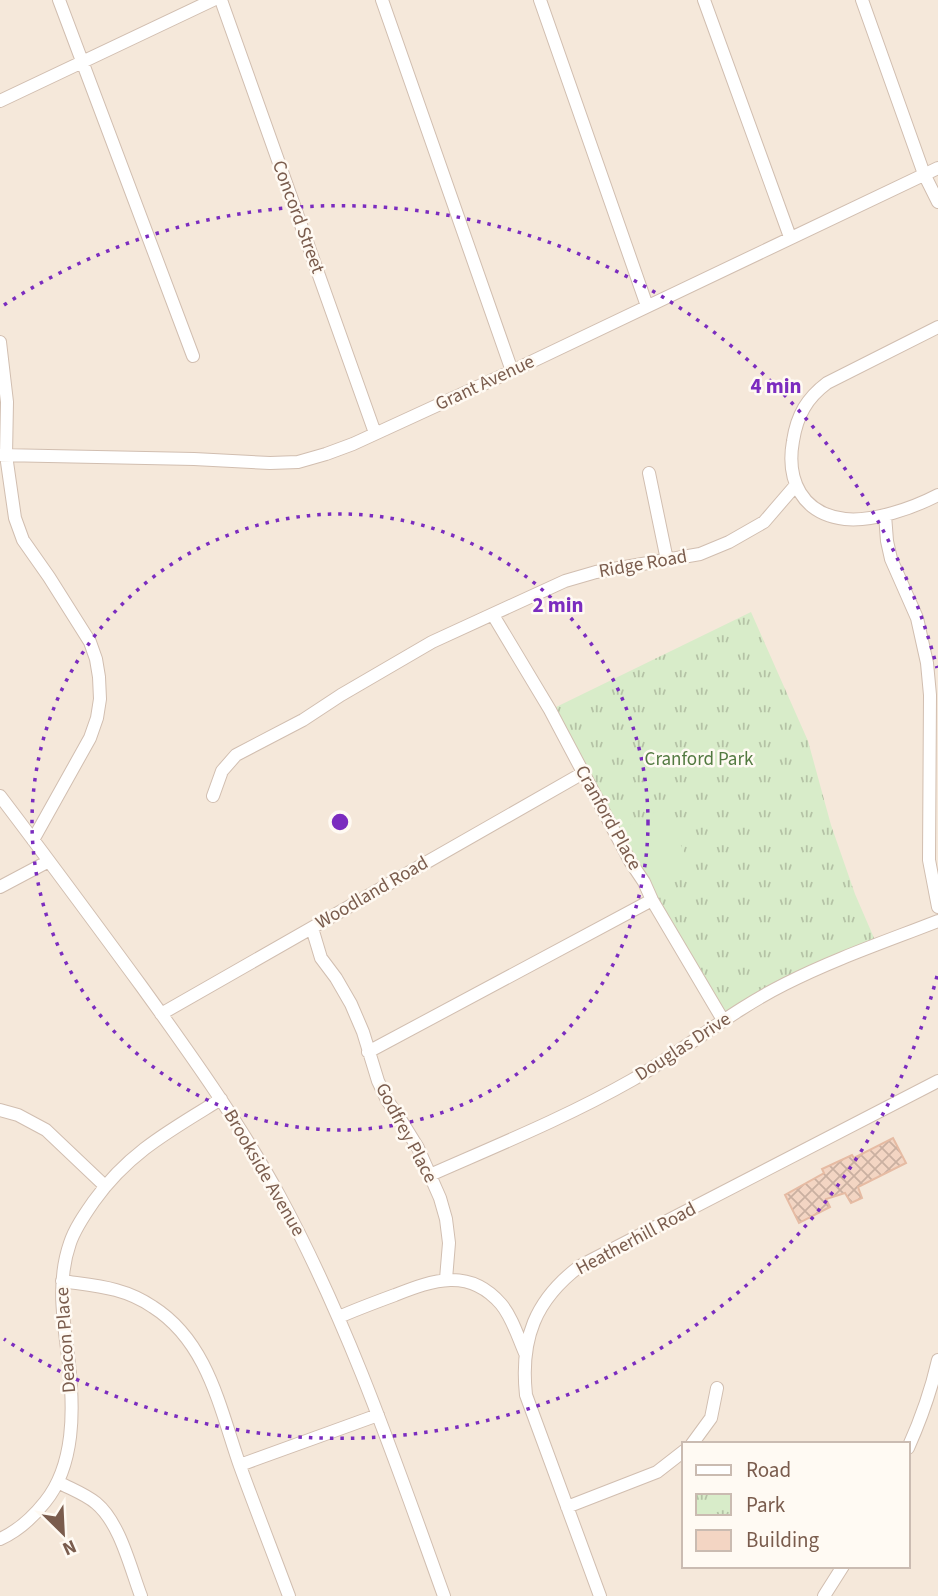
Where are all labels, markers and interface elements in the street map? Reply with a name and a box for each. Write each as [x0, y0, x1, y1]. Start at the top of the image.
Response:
street label: Concord Street [265, 157, 331, 278]
street label: Grant Avenue [431, 348, 539, 418]
text: 4 min [750, 371, 802, 401]
street label: Ridge Road [597, 543, 689, 585]
text: 2 min [532, 590, 584, 620]
park label: Cranford Park [645, 746, 754, 773]
street label: Cranford Place [568, 761, 648, 875]
centre of rings [328, 810, 352, 834]
street label: Woodland Road [311, 850, 433, 936]
street label: Douglas Drive [630, 1006, 736, 1088]
street label: Godfrey Place [368, 1078, 444, 1188]
street label: Brookside Avenue [217, 1105, 311, 1241]
street label: Heatherhill Road [571, 1196, 701, 1282]
street label: Deacon Place [49, 1286, 83, 1394]
legend [682, 1442, 910, 1568]
text: Road [746, 1455, 791, 1485]
text: Park [746, 1490, 786, 1520]
north arrow [28, 1498, 98, 1568]
text: Building [746, 1525, 820, 1555]
text: N [58, 1532, 81, 1562]

